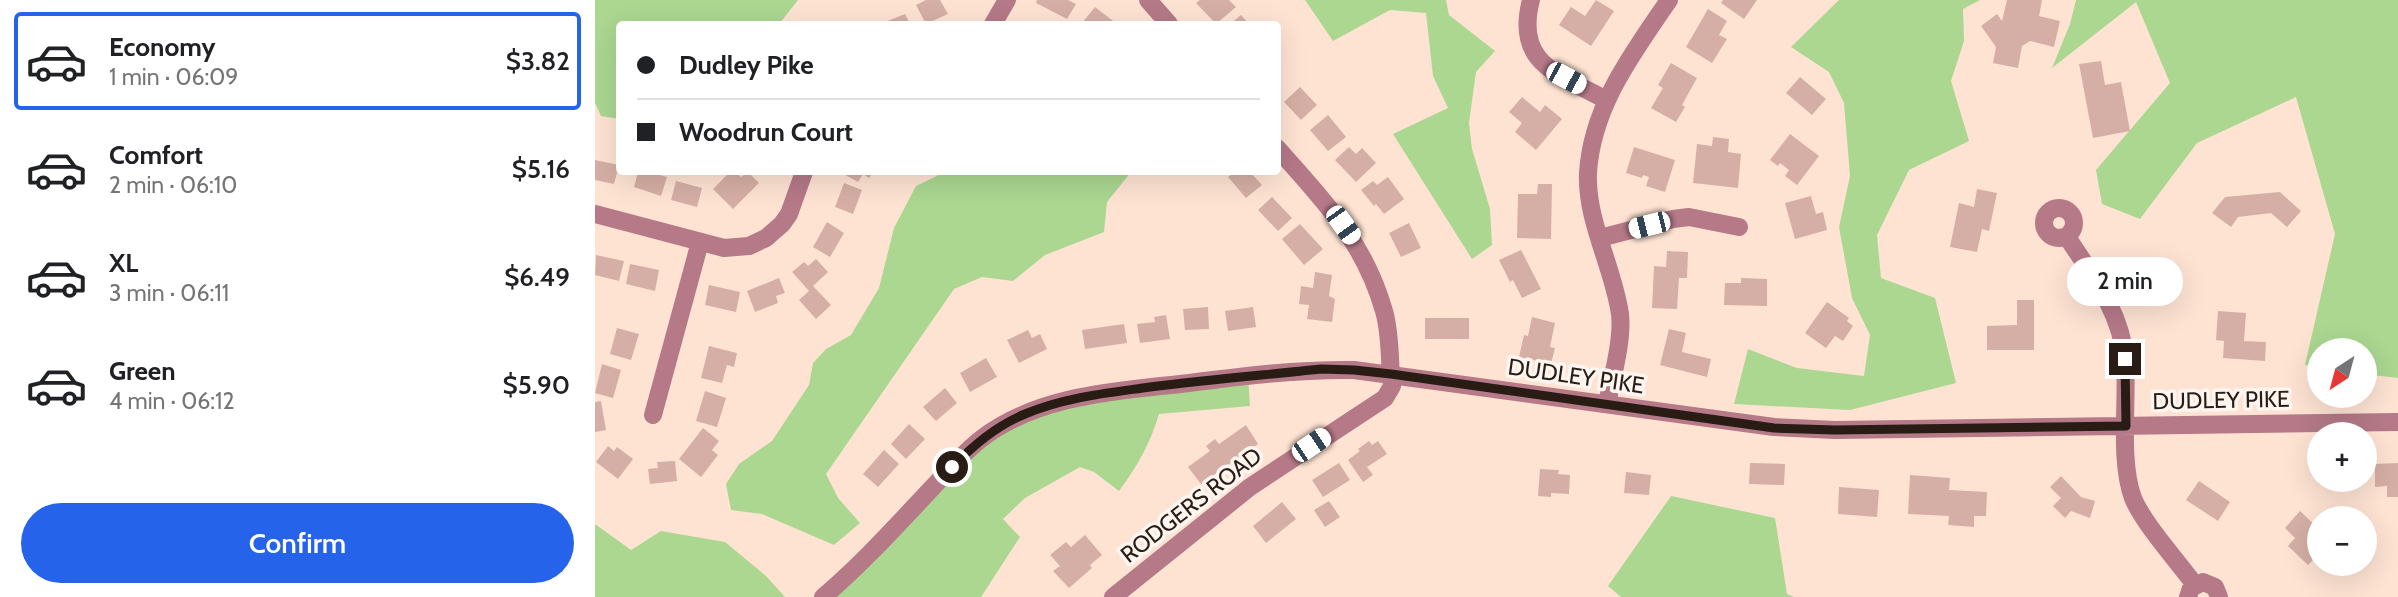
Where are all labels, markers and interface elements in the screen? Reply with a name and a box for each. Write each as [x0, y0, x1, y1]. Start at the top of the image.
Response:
icon: car [25, 30, 88, 93]
text: Economy [109, 31, 215, 63]
text: $3.82 [506, 45, 570, 77]
text: Dudley Pike [679, 49, 814, 81]
car [1543, 59, 1590, 97]
text: 1 min · 06:09 [109, 63, 238, 91]
text: Woodrun Court [679, 116, 853, 148]
icon: car [25, 138, 88, 201]
text: Comfort [109, 139, 203, 171]
text: $5.16 [512, 153, 570, 185]
text: 2 min · 06:10 [109, 171, 237, 199]
car [1323, 202, 1364, 248]
car [1627, 210, 1672, 240]
icon: car [25, 246, 88, 309]
text: XL [109, 247, 138, 279]
callout: 2 min [2067, 258, 2183, 306]
text: $6.49 [504, 261, 570, 293]
text: 2 min [2097, 267, 2153, 295]
text: 3 min · 06:11 [109, 279, 229, 307]
north arrow [2307, 338, 2377, 408]
map controls [2307, 338, 2377, 576]
route end [2109, 343, 2141, 375]
street label: DUDLEY PIKE [1506, 353, 1646, 399]
icon: car [25, 354, 88, 417]
text: Green [109, 355, 176, 387]
text: $5.90 [503, 369, 570, 401]
street label: DUDLEY PIKE [2152, 385, 2290, 415]
text: 4 min · 06:12 [109, 387, 235, 415]
button: + [2307, 422, 2377, 492]
car [1288, 425, 1335, 465]
street label: RODGERS ROAD [1115, 441, 1267, 569]
route start [936, 451, 968, 483]
button: Confirm [21, 503, 574, 583]
button: − [2307, 506, 2377, 576]

